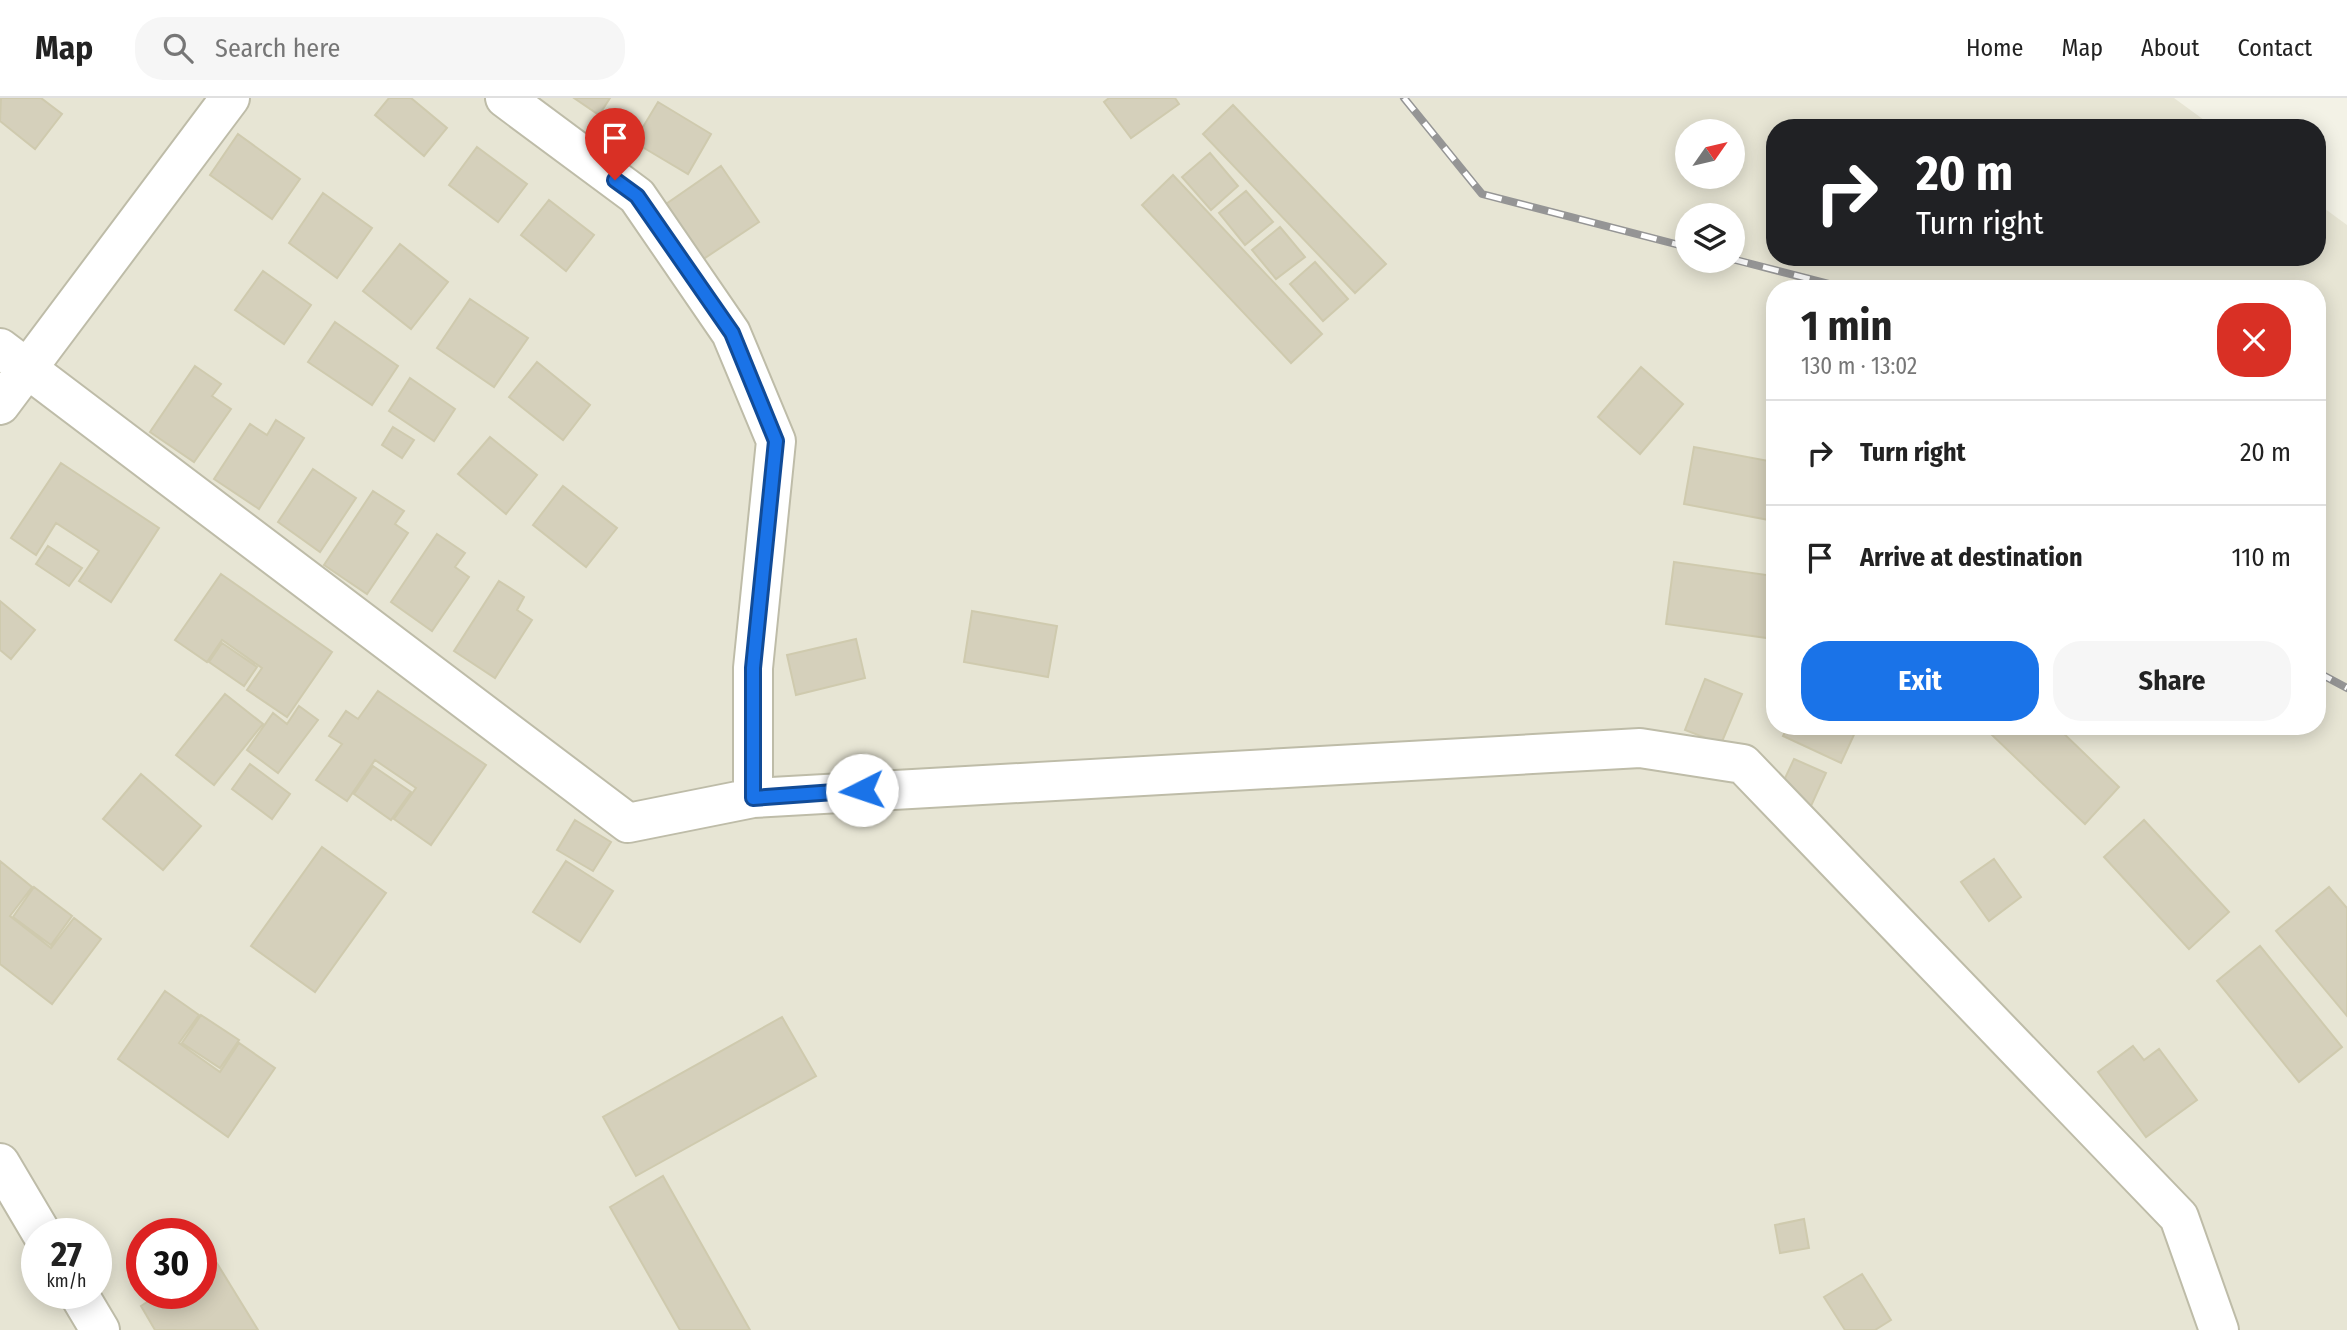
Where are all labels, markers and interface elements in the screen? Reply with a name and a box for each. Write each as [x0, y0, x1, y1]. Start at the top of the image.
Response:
search box [135, 17, 625, 80]
text: Map [35, 28, 93, 68]
icon: search [159, 29, 197, 67]
text: Search here [215, 33, 340, 64]
text: Home [1966, 34, 2023, 62]
text: Map [2061, 34, 2103, 62]
text: About [2141, 34, 2199, 62]
text: Contact [2237, 34, 2312, 62]
pin [585, 108, 645, 180]
icon: arrive [596, 119, 634, 157]
north arrow [1675, 119, 1745, 189]
map controls [1675, 119, 1745, 273]
text: 20 m [1916, 144, 2013, 203]
icon: right [1801, 147, 1892, 238]
button: layers [1675, 203, 1745, 273]
text: Turn right [1916, 204, 2043, 242]
text: 1 min [1801, 301, 1892, 351]
button: close [2217, 303, 2291, 377]
text: 130 m · 13:02 [1801, 352, 1917, 380]
icon: right [1801, 434, 1839, 472]
text: Turn right [1860, 437, 1966, 468]
text: 20 m [2240, 437, 2291, 468]
icon: arrive [1801, 539, 1839, 577]
text: Arrive at destination [1860, 542, 2083, 573]
text: 110 m [2231, 542, 2291, 573]
button: Exit [1801, 641, 2039, 721]
button: Share [2053, 641, 2291, 721]
position arrow [825, 753, 899, 827]
speed limit sign: 30 [126, 1218, 217, 1309]
text: 27 [51, 1233, 82, 1275]
text: km/h [46, 1270, 87, 1292]

